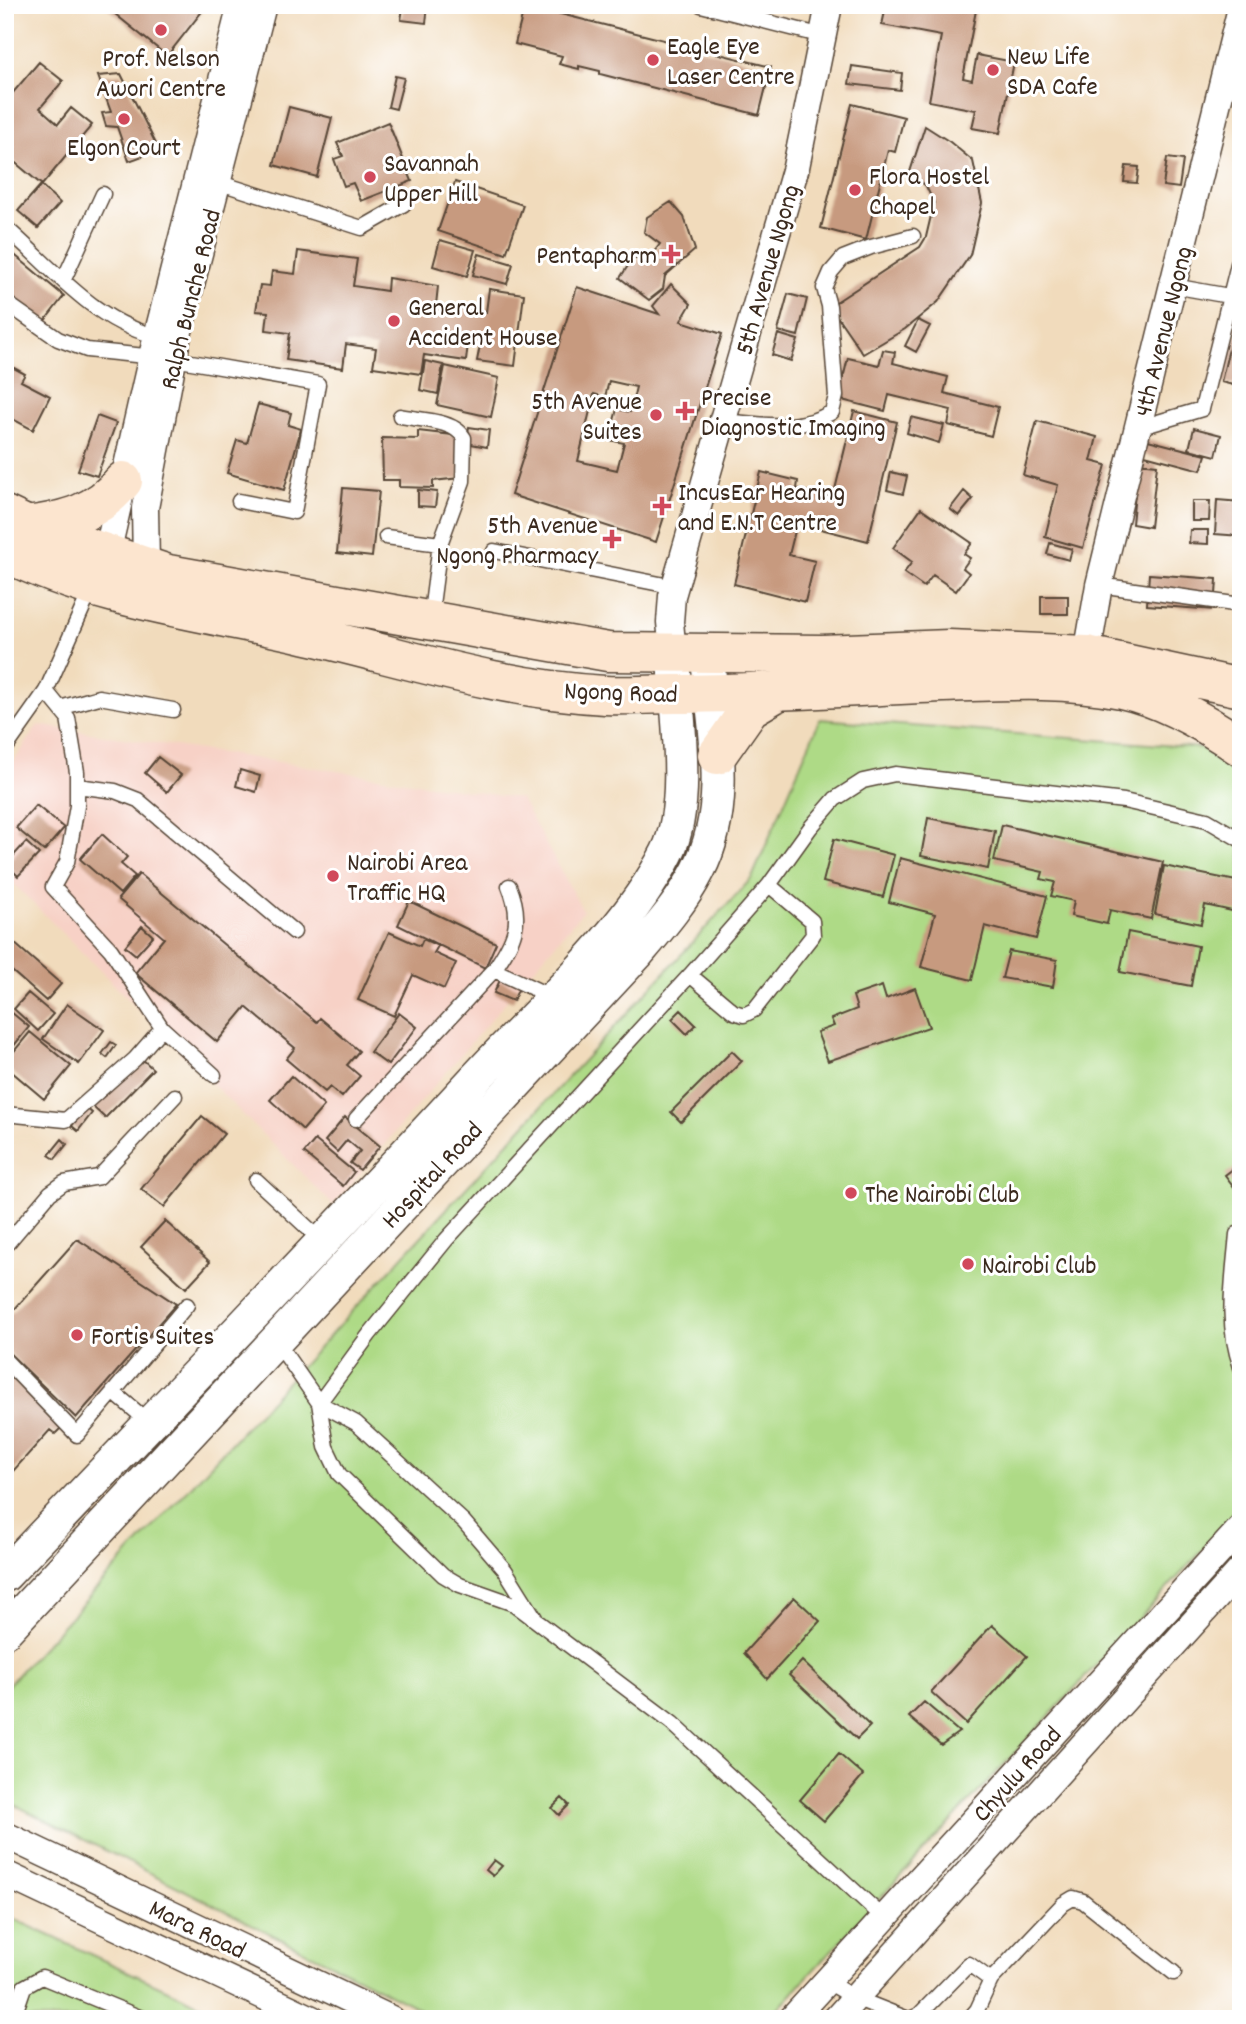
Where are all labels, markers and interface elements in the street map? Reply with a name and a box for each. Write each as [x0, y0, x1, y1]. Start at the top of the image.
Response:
marker: Prof. Nelson Awori Centre [153, 22, 169, 38]
place label: Eagle Eye Laser Centre [667, 30, 795, 97]
place label: New Life SDA Cafe [1007, 40, 1098, 107]
place label: Prof. Nelson Awori Centre [96, 42, 226, 109]
marker: Eagle Eye Laser Centre [645, 52, 661, 68]
marker: New Life SDA Cafe [985, 62, 1001, 78]
marker: Elgon Court [116, 111, 132, 127]
place label: Elgon Court [67, 131, 181, 168]
place label: Savannah Upper Hill [384, 147, 479, 214]
place label: Flora Hostel Chapel [869, 160, 989, 227]
marker: Savannah Upper Hill [362, 169, 378, 185]
street label: 5th Avenue Ngong [727, 180, 811, 360]
marker: Flora Hostel Chapel [847, 182, 863, 198]
street label: Ralph Bunche Road [152, 206, 233, 394]
place label: Pentapharm [536, 239, 657, 276]
street label: 4th Avenue Ngong [1126, 243, 1204, 421]
marker: Pentapharm [663, 246, 679, 262]
place label: General Accident House [408, 291, 558, 358]
marker: General Accident House [386, 313, 402, 329]
place label: Precise Diagnostic Imaging [701, 381, 886, 448]
place label: 5th Avenue Suites [531, 385, 642, 452]
marker: Precise Diagnostic Imaging [675, 401, 695, 421]
marker: 5th Avenue Suites [648, 407, 664, 423]
place label: IncusEar Hearing and E.N.T Centre [678, 476, 845, 543]
marker: IncusEar Hearing and E.N.T Centre [652, 496, 672, 516]
place label: 5th Avenue Ngong Pharmacy [436, 509, 598, 576]
marker: 5th Avenue Ngong Pharmacy [604, 531, 620, 547]
street label: Ngong Road [563, 674, 678, 715]
place label: Nairobi Area Traffic HQ [347, 846, 468, 913]
marker: Nairobi Area Traffic HQ [325, 868, 341, 884]
street label: Hospital Road [374, 1114, 493, 1238]
place label: The Nairobi Club [865, 1178, 1019, 1215]
marker: The Nairobi Club [843, 1185, 859, 1201]
place label: Nairobi Club [982, 1249, 1096, 1286]
marker: Nairobi Club [960, 1256, 976, 1272]
place label: Fortis Suites [91, 1320, 214, 1357]
marker: Fortis Suites [69, 1327, 85, 1343]
street label: Chyulu Road [965, 1719, 1072, 1832]
street label: Mara Road [142, 1892, 251, 1971]

